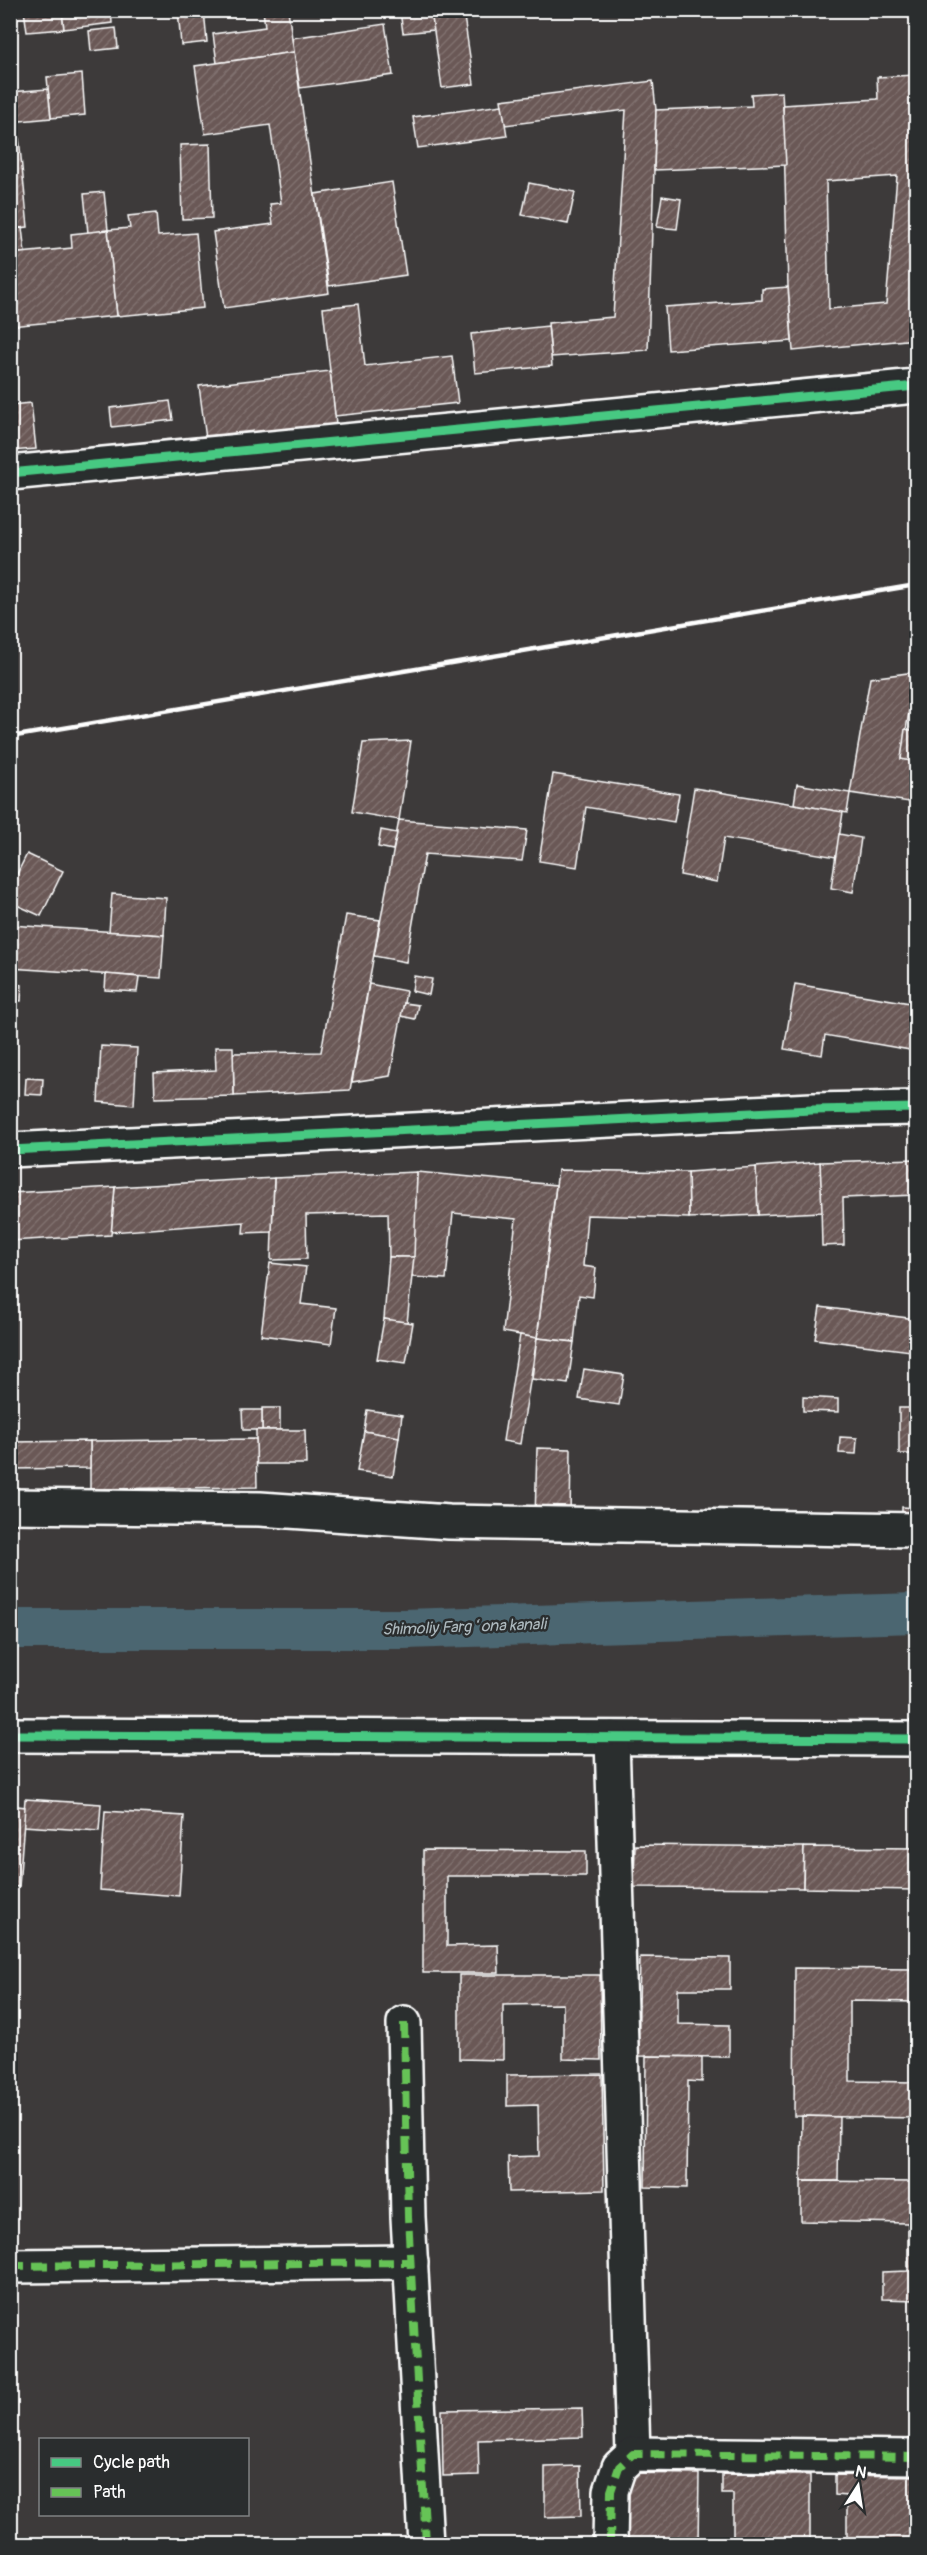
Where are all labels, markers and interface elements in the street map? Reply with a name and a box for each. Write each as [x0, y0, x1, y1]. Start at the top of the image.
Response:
water label: Shimoliy Fargʻona kanali [382, 1614, 548, 1640]
legend [39, 2438, 249, 2516]
text: Cycle path [93, 2451, 170, 2474]
north arrow [828, 2456, 888, 2516]
text: N [854, 2461, 868, 2483]
text: Path [93, 2481, 126, 2504]

